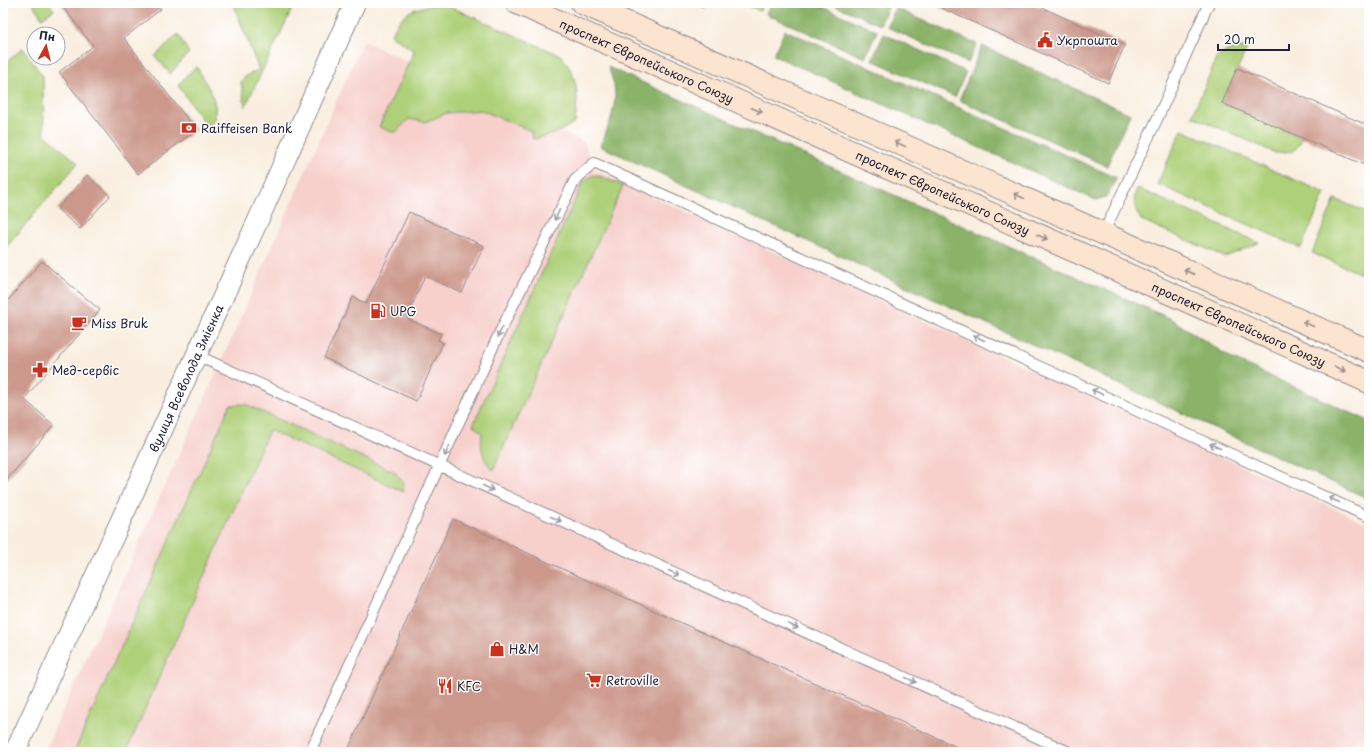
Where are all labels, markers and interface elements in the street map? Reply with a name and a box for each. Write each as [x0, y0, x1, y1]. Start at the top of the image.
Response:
street label: проспект Європейського Союзу [557, 14, 737, 107]
north arrow [26, 26, 66, 66]
text: Пн [38, 26, 56, 45]
scale bar [1218, 26, 1289, 52]
text: 20 m [1224, 30, 1255, 48]
public building icon: Укрпошта [1036, 31, 1054, 49]
place label: Укрпошта [1057, 31, 1118, 49]
one-way arrow [751, 107, 763, 114]
bank icon: Raiffeisen Bank [180, 119, 198, 137]
place label: Raiffeisen Bank [201, 119, 292, 137]
one-way arrow [894, 139, 906, 147]
street label: проспект Європейського Союзу [853, 146, 1033, 239]
one-way arrow [1013, 192, 1025, 200]
one-way arrow [553, 209, 560, 221]
one-way arrow [1036, 233, 1048, 241]
one-way arrow [1183, 268, 1195, 275]
street label: проспект Європейського Союзу [1149, 277, 1329, 371]
street label: вулиця Всеволода Змієнка [144, 301, 228, 455]
fuel station icon: UPG [369, 302, 387, 320]
place label: UPG [390, 302, 417, 320]
cafe icon: Miss Bruk [70, 314, 88, 332]
place label: Miss Bruk [91, 314, 148, 332]
one-way arrow [1302, 320, 1314, 327]
one-way arrow [496, 325, 503, 337]
one-way arrow [973, 334, 985, 341]
pharmacy icon: Мед-сервіс [31, 361, 49, 379]
place label: Мед-сервіс [52, 361, 119, 379]
one-way arrow [1334, 366, 1346, 373]
one-way arrow [1091, 388, 1103, 395]
one-way arrow [1210, 442, 1222, 449]
one-way arrow [443, 444, 450, 456]
one-way arrow [482, 485, 494, 492]
one-way arrow [1328, 496, 1340, 503]
one-way arrow [550, 516, 562, 523]
one-way arrow [668, 570, 680, 577]
one-way arrow [786, 623, 798, 631]
shop icon: H&M [488, 640, 506, 658]
place label: H&M [509, 640, 539, 658]
supermarket icon: Retroville [585, 671, 603, 689]
place label: Retroville [606, 671, 659, 689]
restaurant icon: KFC [436, 677, 454, 695]
place label: KFC [457, 677, 481, 695]
one-way arrow [905, 677, 917, 684]

